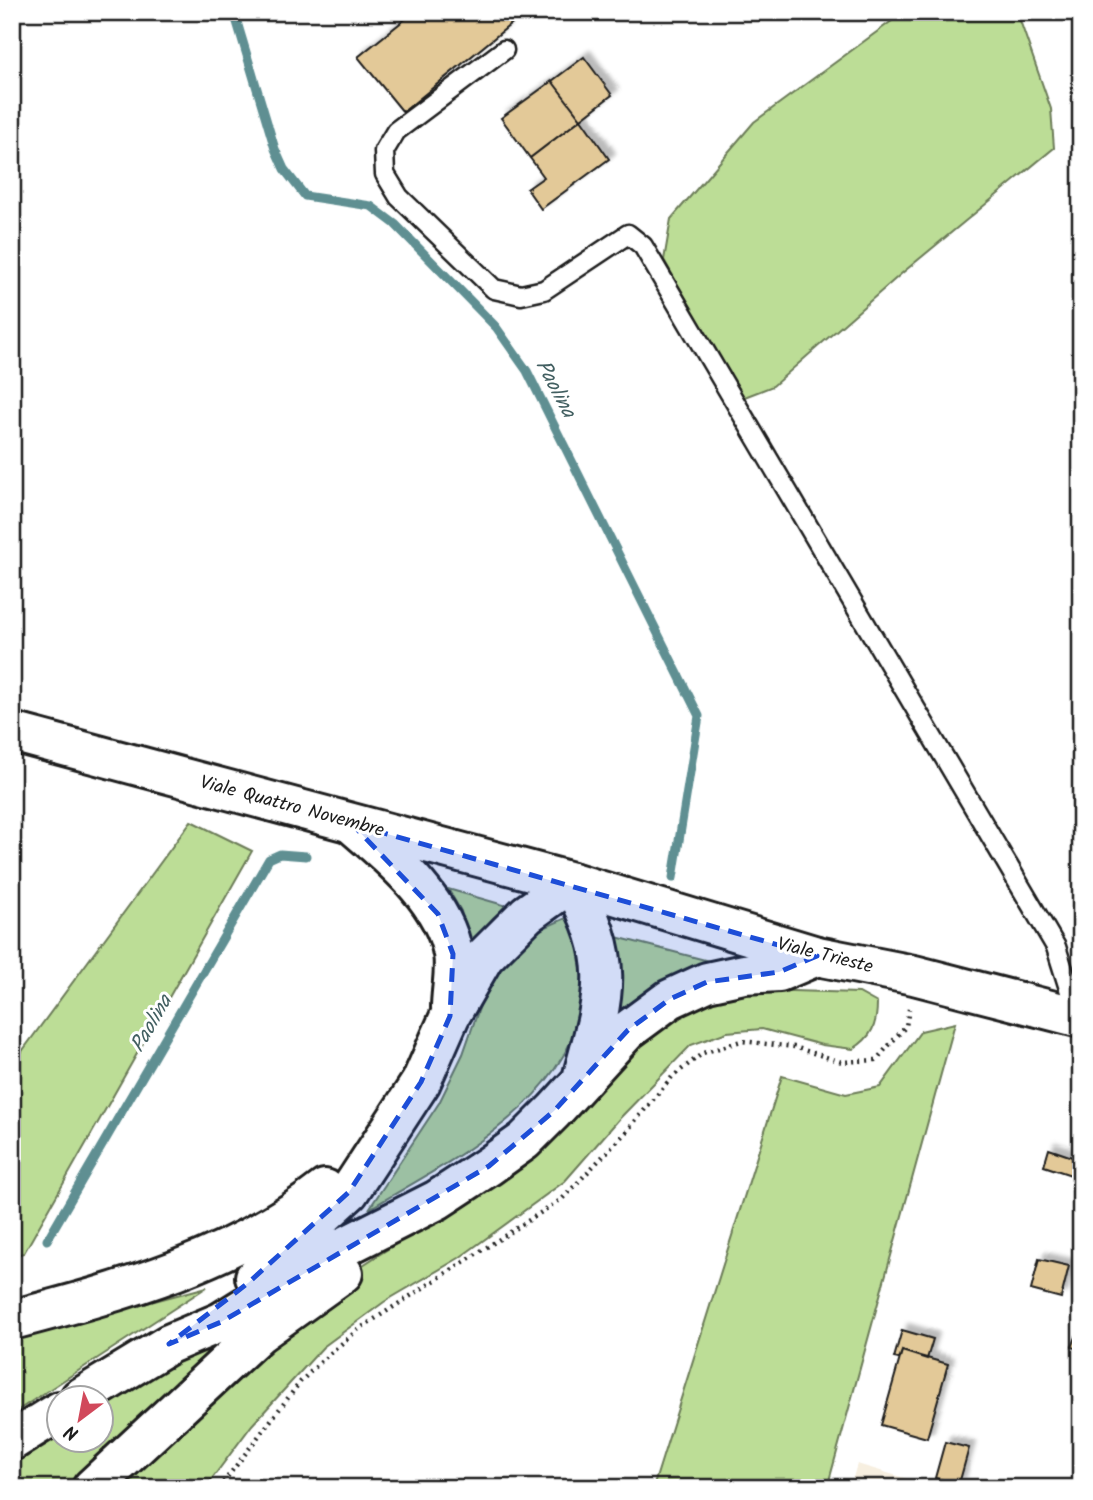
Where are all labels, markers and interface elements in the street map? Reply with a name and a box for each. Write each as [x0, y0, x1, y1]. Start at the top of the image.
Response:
water label: Paolina [526, 354, 585, 425]
street label: Viale Quattro Novembre [196, 768, 388, 846]
street label: Viale Trieste [774, 930, 877, 983]
water label: Paolina [122, 988, 182, 1059]
north arrow [46, 1384, 116, 1454]
text: N [59, 1416, 85, 1448]

